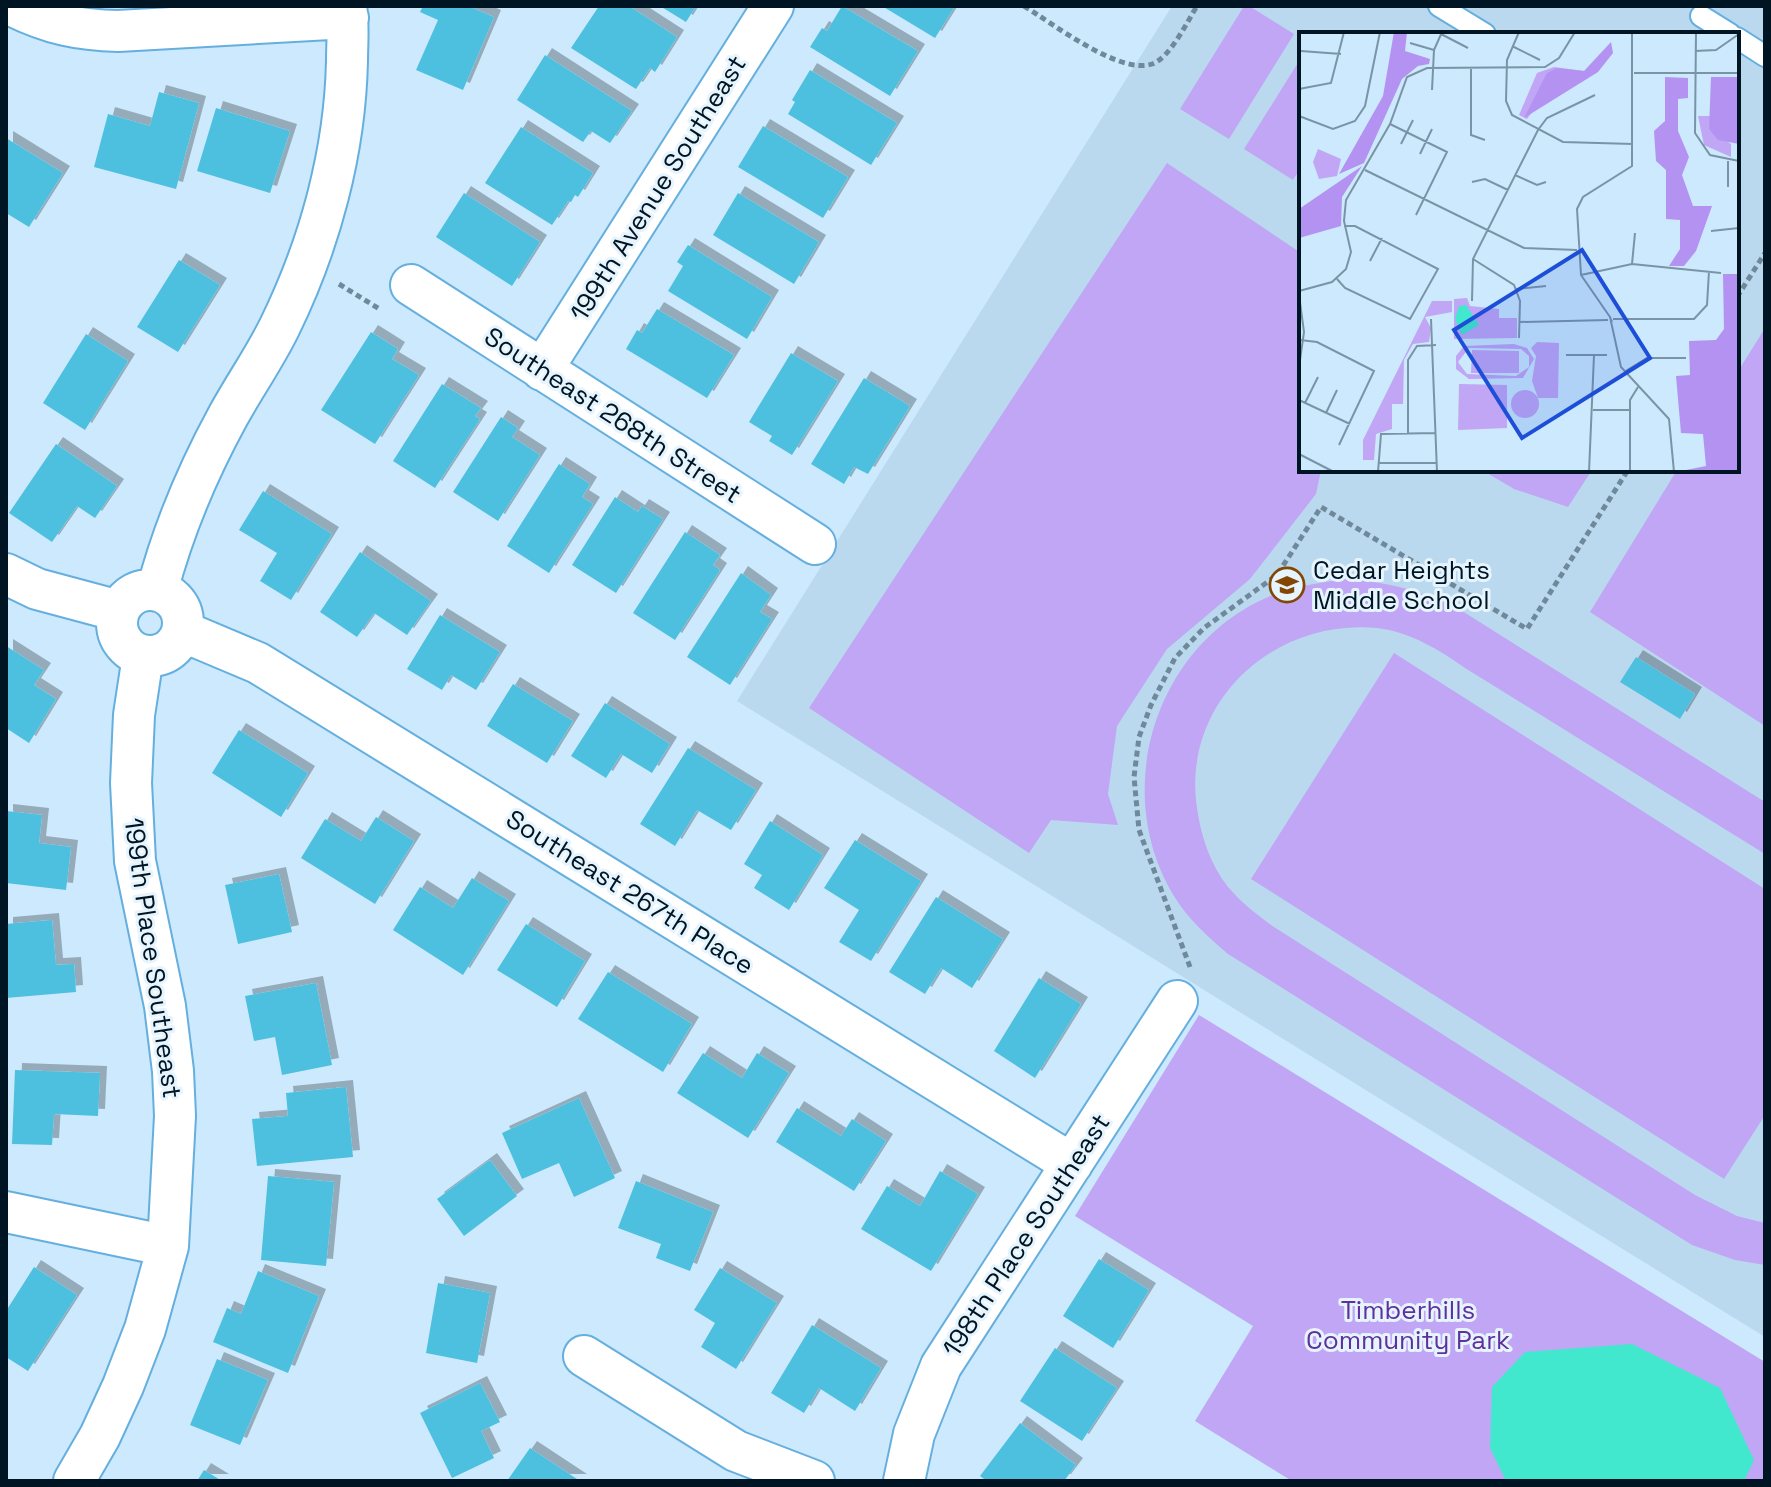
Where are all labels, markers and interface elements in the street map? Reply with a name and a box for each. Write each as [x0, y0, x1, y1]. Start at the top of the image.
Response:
inset map [1299, 32, 1739, 472]
street label: 199th Avenue Southeast [562, 49, 754, 327]
street label: Southeast 268th Street [478, 319, 748, 511]
place label: Cedar Heights Middle School [1313, 553, 1490, 617]
school or university icon: Cedar Heights Middle School [1268, 566, 1306, 604]
street label: Southeast 267th Place [500, 802, 760, 982]
street label: 199th Place Southeast [116, 816, 190, 1100]
street label: 198th Place Southeast [935, 1107, 1117, 1363]
park label: Timberhills Community Park [1306, 1293, 1510, 1357]

